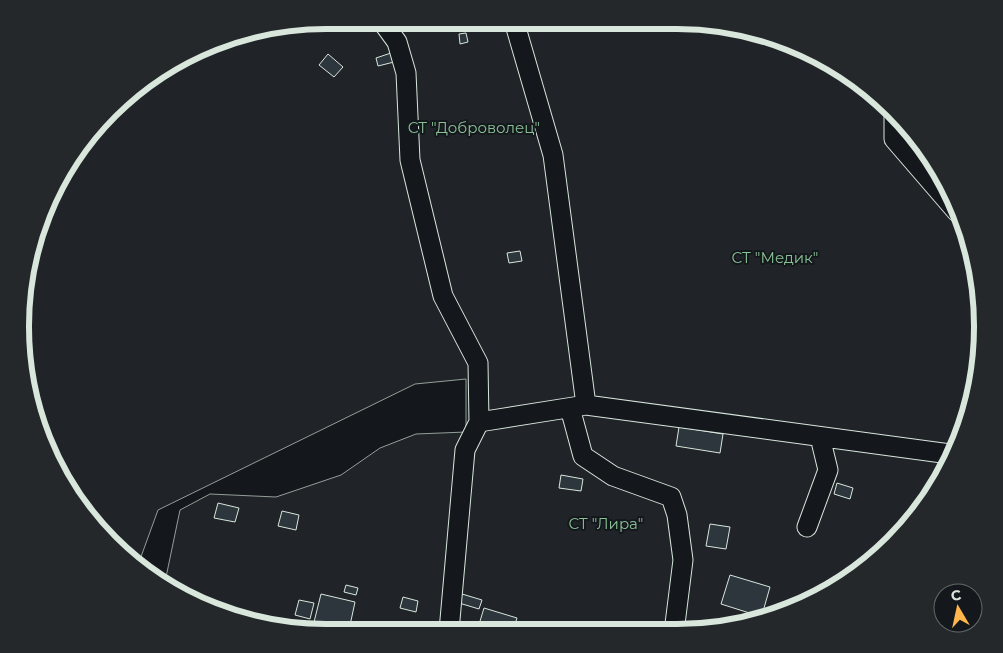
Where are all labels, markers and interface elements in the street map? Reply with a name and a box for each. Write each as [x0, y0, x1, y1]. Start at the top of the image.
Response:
park label: СТ "Доброволец" [408, 118, 540, 137]
park label: СТ "Медик" [732, 248, 818, 267]
park label: СТ "Лира" [569, 514, 643, 533]
north arrow [933, 583, 983, 633]
text: С [950, 585, 962, 605]

